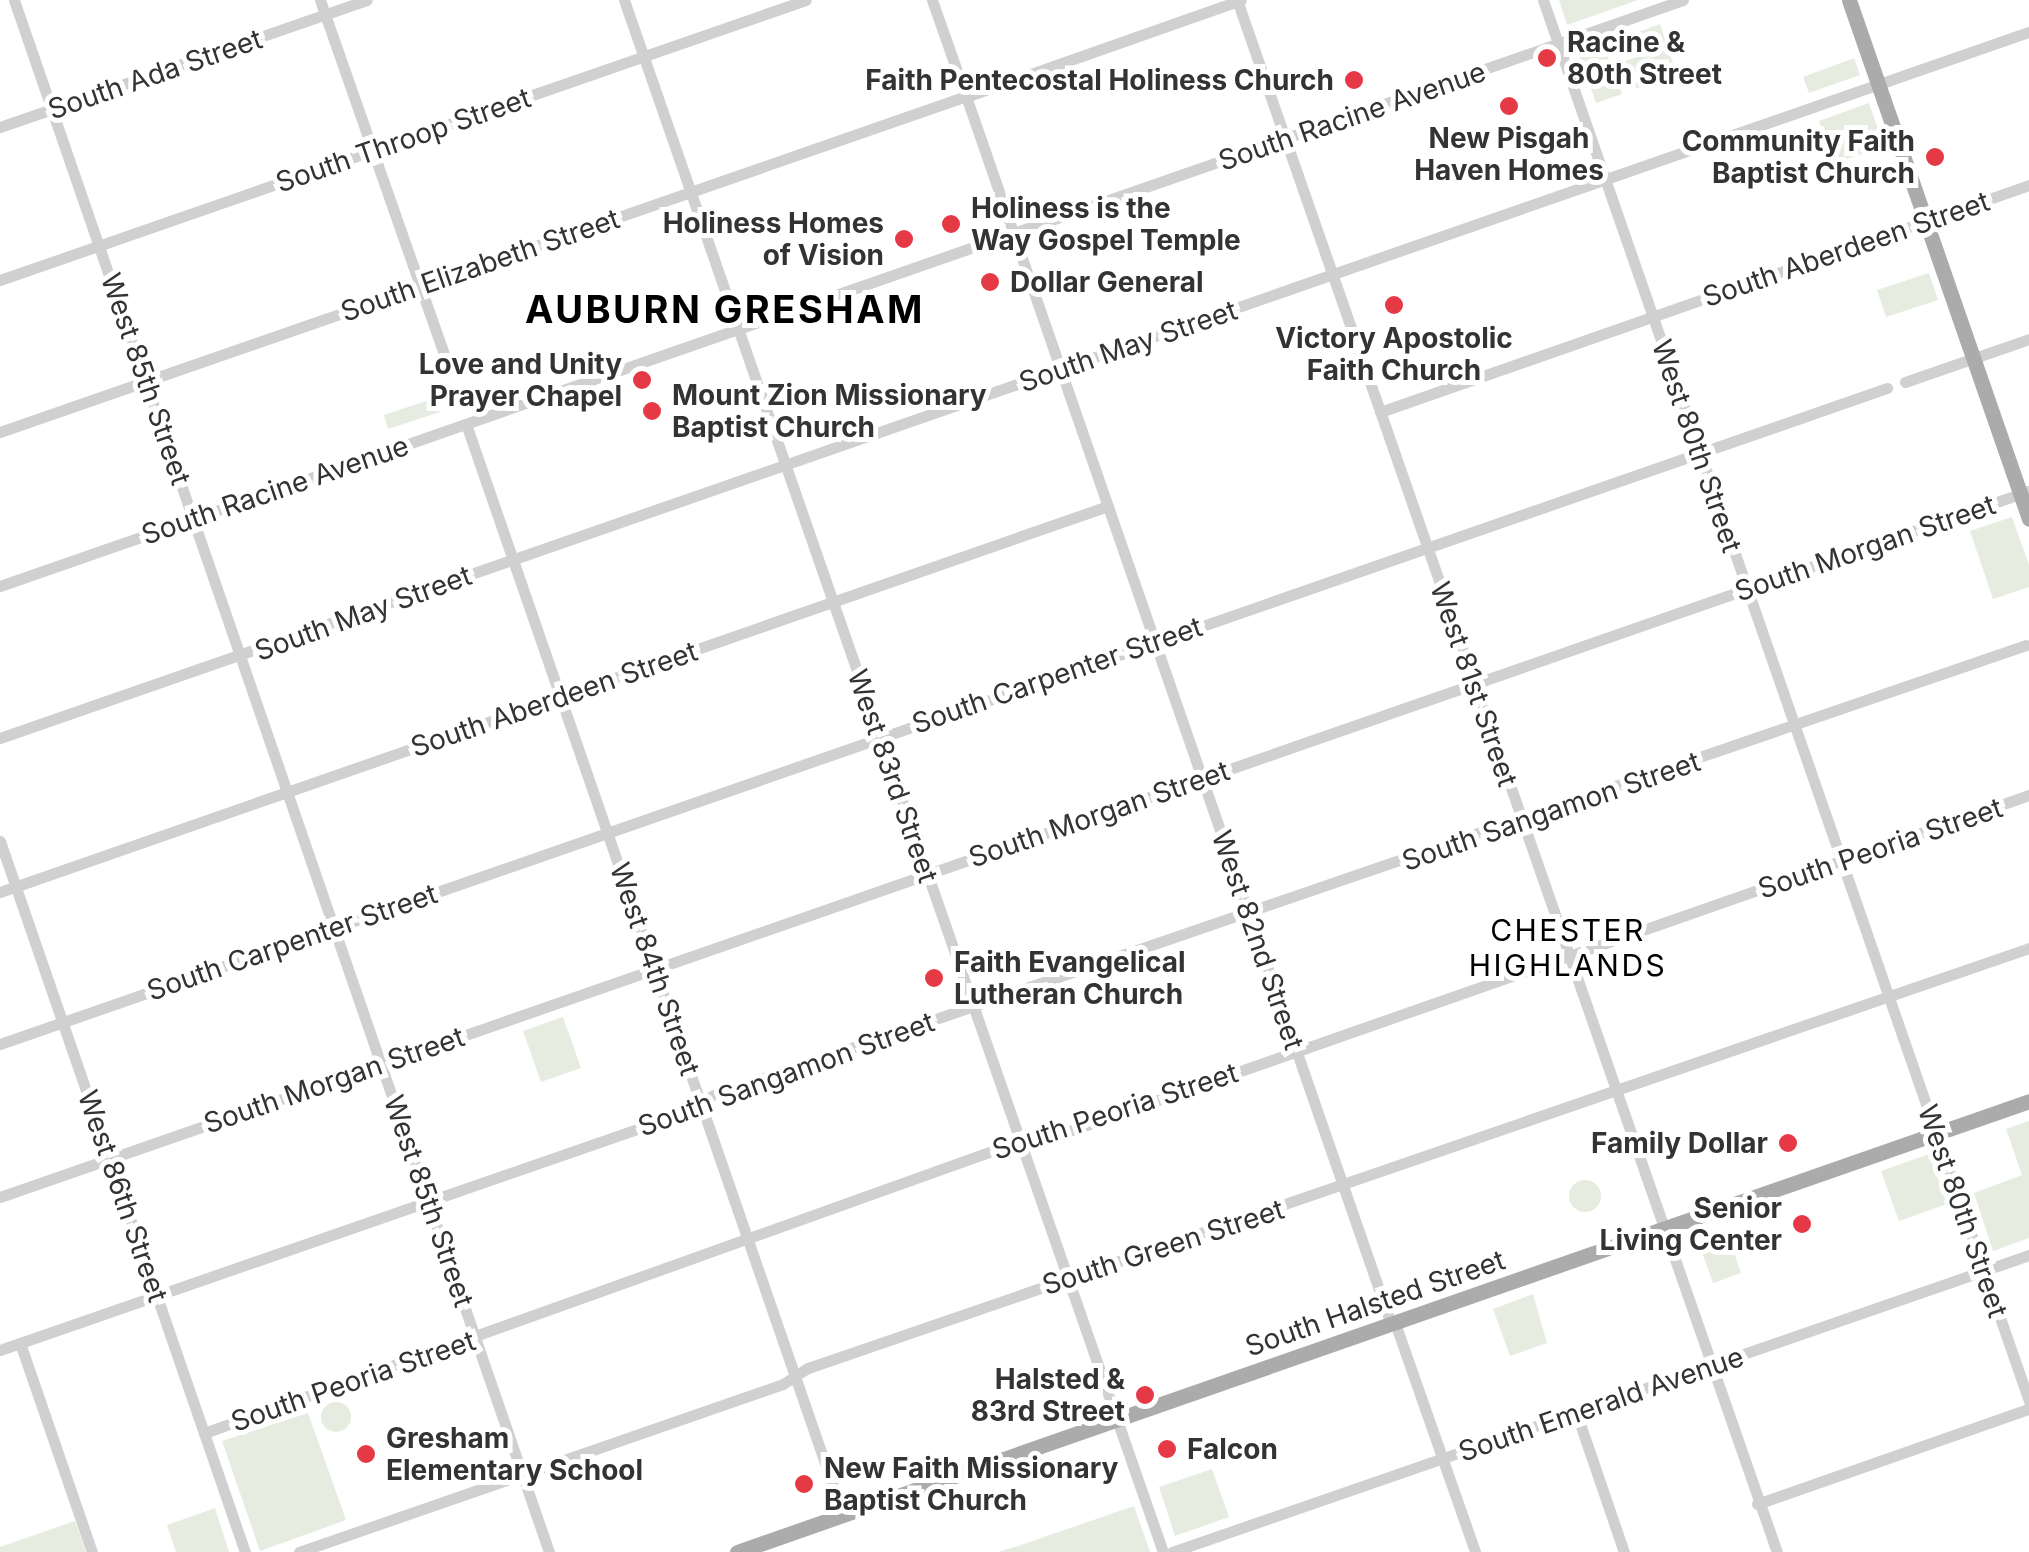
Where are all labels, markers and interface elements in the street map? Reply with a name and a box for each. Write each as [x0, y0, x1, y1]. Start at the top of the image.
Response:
street label: South Ada Street [44, 22, 266, 126]
place label: Racine & 80th Street [1567, 25, 1722, 91]
marker: Racine & 80th Street [1536, 47, 1558, 69]
street label: South Racine Avenue [1214, 54, 1490, 178]
place label: Faith Pentecostal Holiness Church [865, 63, 1334, 97]
marker: Faith Pentecostal Holiness Church [1343, 69, 1365, 91]
street label: South Throop Street [271, 81, 535, 199]
marker: New Pisgah Haven Homes [1498, 95, 1520, 117]
place label: New Pisgah Haven Homes [1414, 121, 1604, 187]
place label: Community Faith Baptist Church [1682, 124, 1915, 190]
marker: Community Faith Baptist Church [1924, 146, 1946, 168]
street label: South Aberdeen Street [1698, 184, 1994, 314]
place label: Holiness is the Way Gospel Temple [971, 191, 1241, 257]
street label: South Elizabeth Street [336, 201, 624, 329]
place label: Holiness Homes of Vision [663, 206, 884, 272]
marker: Holiness is the Way Gospel Temple [940, 213, 962, 235]
marker: Holiness Homes of Vision [893, 228, 915, 250]
place label: Dollar General [1010, 265, 1204, 299]
street label: West 85th Street [94, 269, 198, 489]
marker: Dollar General [979, 271, 1001, 293]
district label: AUBURN GRESHAM [525, 287, 925, 333]
street label: South May Street [1015, 293, 1241, 399]
marker: Victory Apostolic Faith Church [1383, 294, 1405, 316]
place label: Victory Apostolic Faith Church [1275, 321, 1513, 387]
street label: West 80th Street [1645, 335, 1749, 557]
place label: Love and Unity Prayer Chapel [419, 347, 622, 413]
marker: Love and Unity Prayer Chapel [631, 369, 653, 391]
place label: Mount Zion Missionary Baptist Church [672, 378, 987, 444]
marker: Mount Zion Missionary Baptist Church [641, 400, 663, 422]
street label: South Racine Avenue [137, 428, 413, 552]
street label: South Morgan Street [1730, 488, 2000, 608]
street label: South May Street [250, 558, 476, 668]
street label: West 81st Street [1423, 577, 1525, 791]
street label: South Carpenter Street [907, 610, 1207, 740]
street label: South Aberdeen Street [406, 634, 702, 764]
street label: West 83rd Street [841, 665, 945, 887]
street label: South Sangamon Street [1398, 744, 1704, 878]
street label: South Morgan Street [964, 754, 1234, 874]
street label: South Peoria Street [1753, 790, 2007, 906]
street label: West 82nd Street [1205, 826, 1311, 1054]
street label: West 84th Street [603, 858, 707, 1080]
street label: South Carpenter Street [142, 877, 442, 1007]
district label: CHESTER HIGHLANDS [1469, 912, 1667, 982]
place label: Faith Evangelical Lutheran Church [954, 945, 1186, 1011]
marker: Faith Evangelical Lutheran Church [923, 967, 945, 989]
street label: South Sangamon Street [633, 1005, 939, 1143]
street label: South Morgan Street [199, 1020, 469, 1140]
street label: South Peoria Street [988, 1055, 1242, 1167]
street label: West 86th Street [71, 1086, 175, 1306]
street label: West 85th Street [377, 1091, 481, 1311]
street label: West 80th Street [1911, 1100, 2015, 1322]
place label: Family Dollar [1591, 1126, 1768, 1160]
marker: Family Dollar [1777, 1132, 1799, 1154]
place label: Senior Living Center [1600, 1191, 1782, 1257]
street label: South Green Street [1038, 1192, 1288, 1302]
marker: Senior Living Center [1791, 1213, 1813, 1235]
street label: South Halsted Street [1241, 1243, 1509, 1363]
street label: South Peoria Street [226, 1323, 480, 1439]
street label: South Emerald Avenue [1454, 1339, 1748, 1469]
place label: Halsted & 83rd Street [971, 1362, 1125, 1428]
marker: Halsted & 83rd Street [1134, 1384, 1156, 1406]
place label: Gresham Elementary School [386, 1421, 643, 1487]
place label: Falcon [1187, 1432, 1278, 1466]
marker: Falcon [1156, 1438, 1178, 1460]
marker: Gresham Elementary School [355, 1443, 377, 1465]
place label: New Faith Missionary Baptist Church [824, 1451, 1118, 1517]
marker: New Faith Missionary Baptist Church [793, 1473, 815, 1495]

